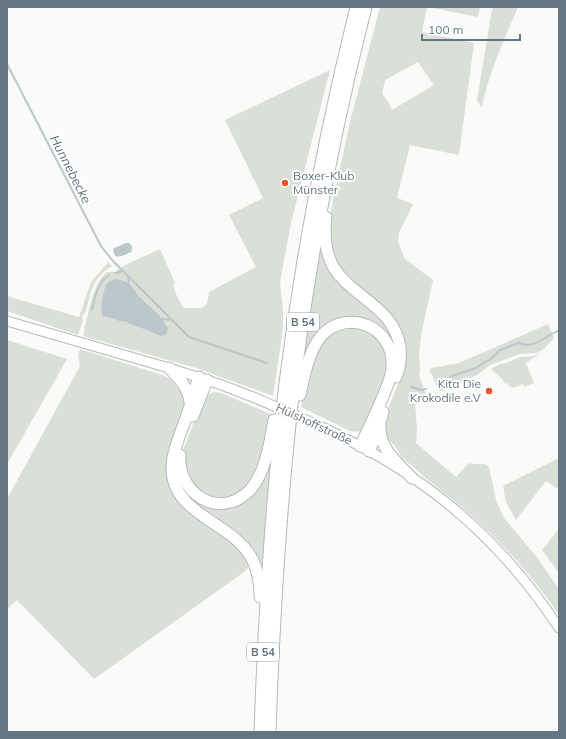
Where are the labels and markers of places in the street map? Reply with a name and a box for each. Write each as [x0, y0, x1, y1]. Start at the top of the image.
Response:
place label: Boxer-Klub Münster [293, 168, 355, 197]
marker: Boxer-Klub Münster [280, 178, 290, 188]
place label: Kita Die Krokodile e.V [410, 376, 482, 405]
marker: Kita Die Krokodile e.V [484, 386, 494, 396]

